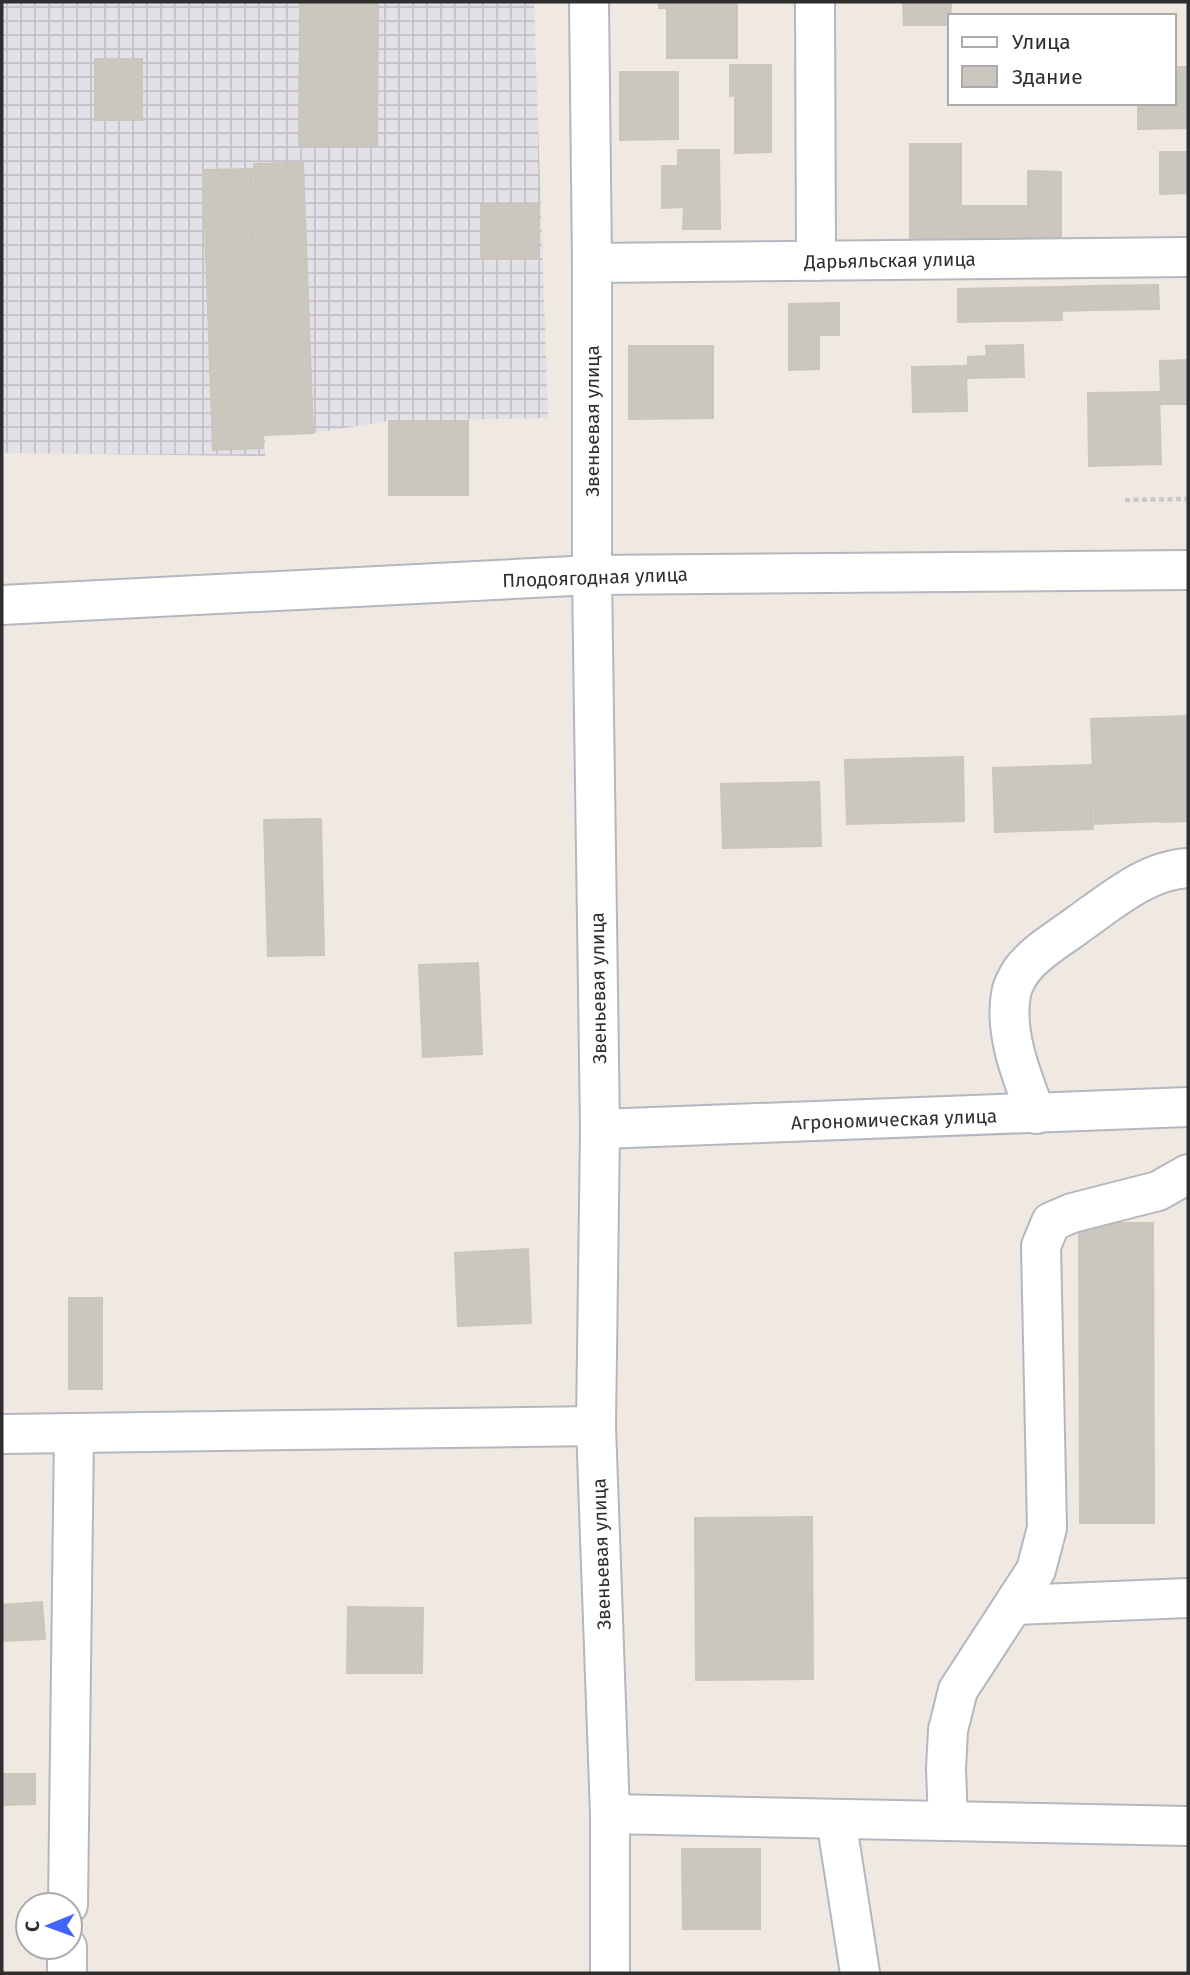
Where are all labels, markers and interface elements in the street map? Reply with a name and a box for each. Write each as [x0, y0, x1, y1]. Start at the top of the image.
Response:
legend [948, 14, 1176, 105]
text: Улица [1012, 29, 1071, 55]
text: Здание [1012, 64, 1083, 90]
street label: Дарьяльская улица [803, 248, 976, 274]
street label: Звеньевая улица [581, 345, 604, 497]
street label: Плодоягодная улица [502, 563, 688, 592]
street label: Звеньевая улица [586, 912, 611, 1064]
street label: Агрономическая улица [791, 1104, 997, 1135]
street label: Звеньевая улица [587, 1478, 616, 1630]
north arrow [14, 1891, 84, 1961]
text: С [21, 1921, 44, 1932]

